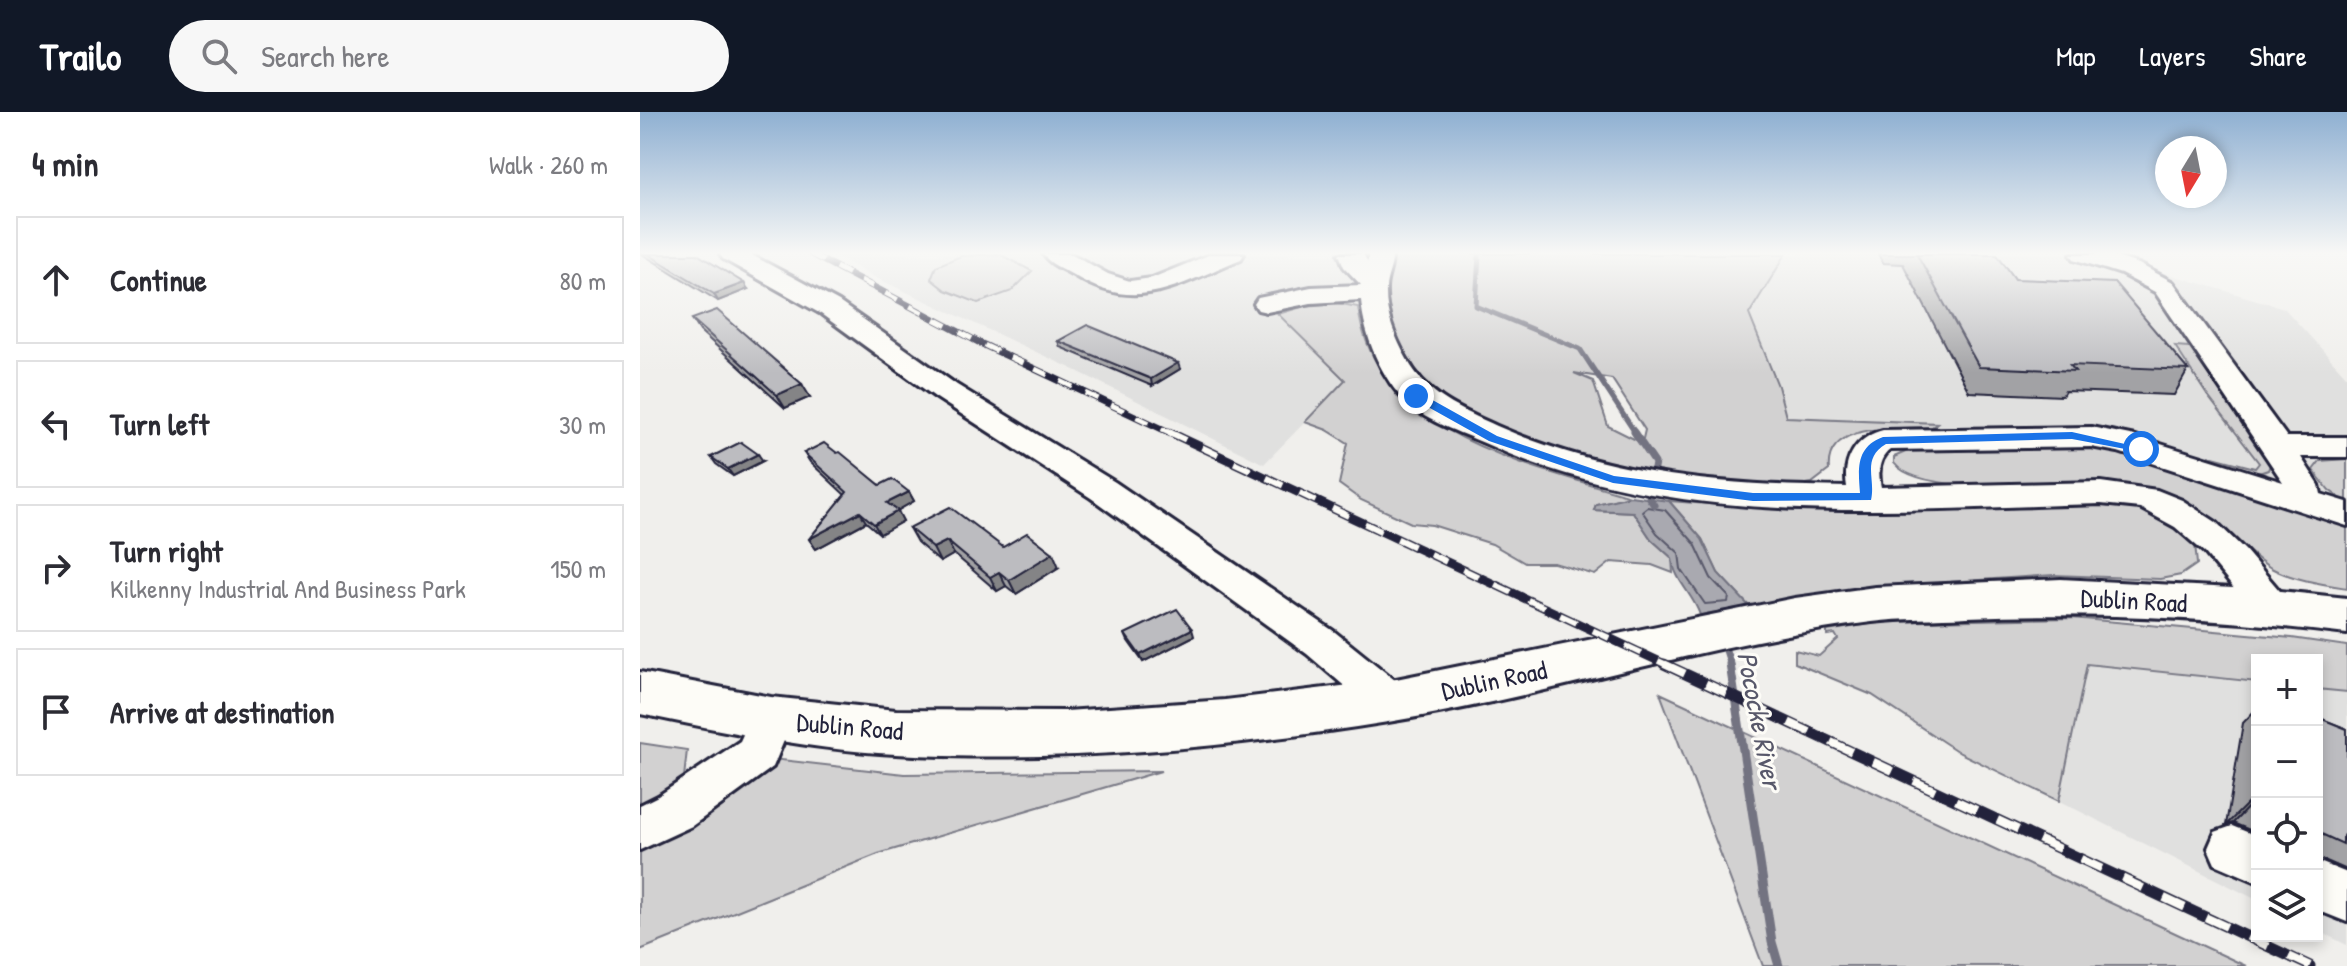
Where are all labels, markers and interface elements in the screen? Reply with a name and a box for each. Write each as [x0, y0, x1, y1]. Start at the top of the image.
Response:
search box [169, 20, 729, 92]
text: Trailo [40, 30, 121, 82]
icon: search [197, 34, 241, 78]
text: Search here [261, 36, 389, 76]
text: Map [2056, 37, 2096, 75]
text: Layers [2140, 37, 2205, 75]
text: Share [2249, 37, 2307, 75]
north arrow [2155, 136, 2227, 208]
text: 4 min [32, 141, 99, 187]
text: Walk · 260 m [489, 147, 608, 182]
icon: ahead [34, 258, 78, 302]
text: Continue [110, 260, 207, 300]
text: 80 m [559, 263, 606, 298]
route end [1398, 378, 1434, 414]
icon: left [34, 402, 78, 446]
text: Turn left [110, 404, 209, 444]
text: 30 m [559, 407, 606, 442]
route start [2123, 431, 2159, 467]
text: Turn right [110, 531, 223, 571]
icon: right [34, 546, 78, 590]
text: 150 m [550, 551, 606, 586]
text: Kilkenny Industrial And Business Park [110, 571, 466, 606]
street label: Dublin Road [2080, 580, 2188, 620]
water label: Pococke River [1728, 648, 1793, 795]
street label: Dublin Road [1438, 652, 1550, 708]
map controls [2251, 654, 2323, 942]
button: + [2251, 654, 2323, 726]
icon: arrive [34, 690, 78, 734]
text: Arrive at destination [110, 692, 335, 732]
street label: Dublin Road [795, 704, 905, 748]
button: − [2251, 726, 2323, 798]
button: locate [2251, 798, 2323, 870]
button: layers [2251, 870, 2323, 942]

